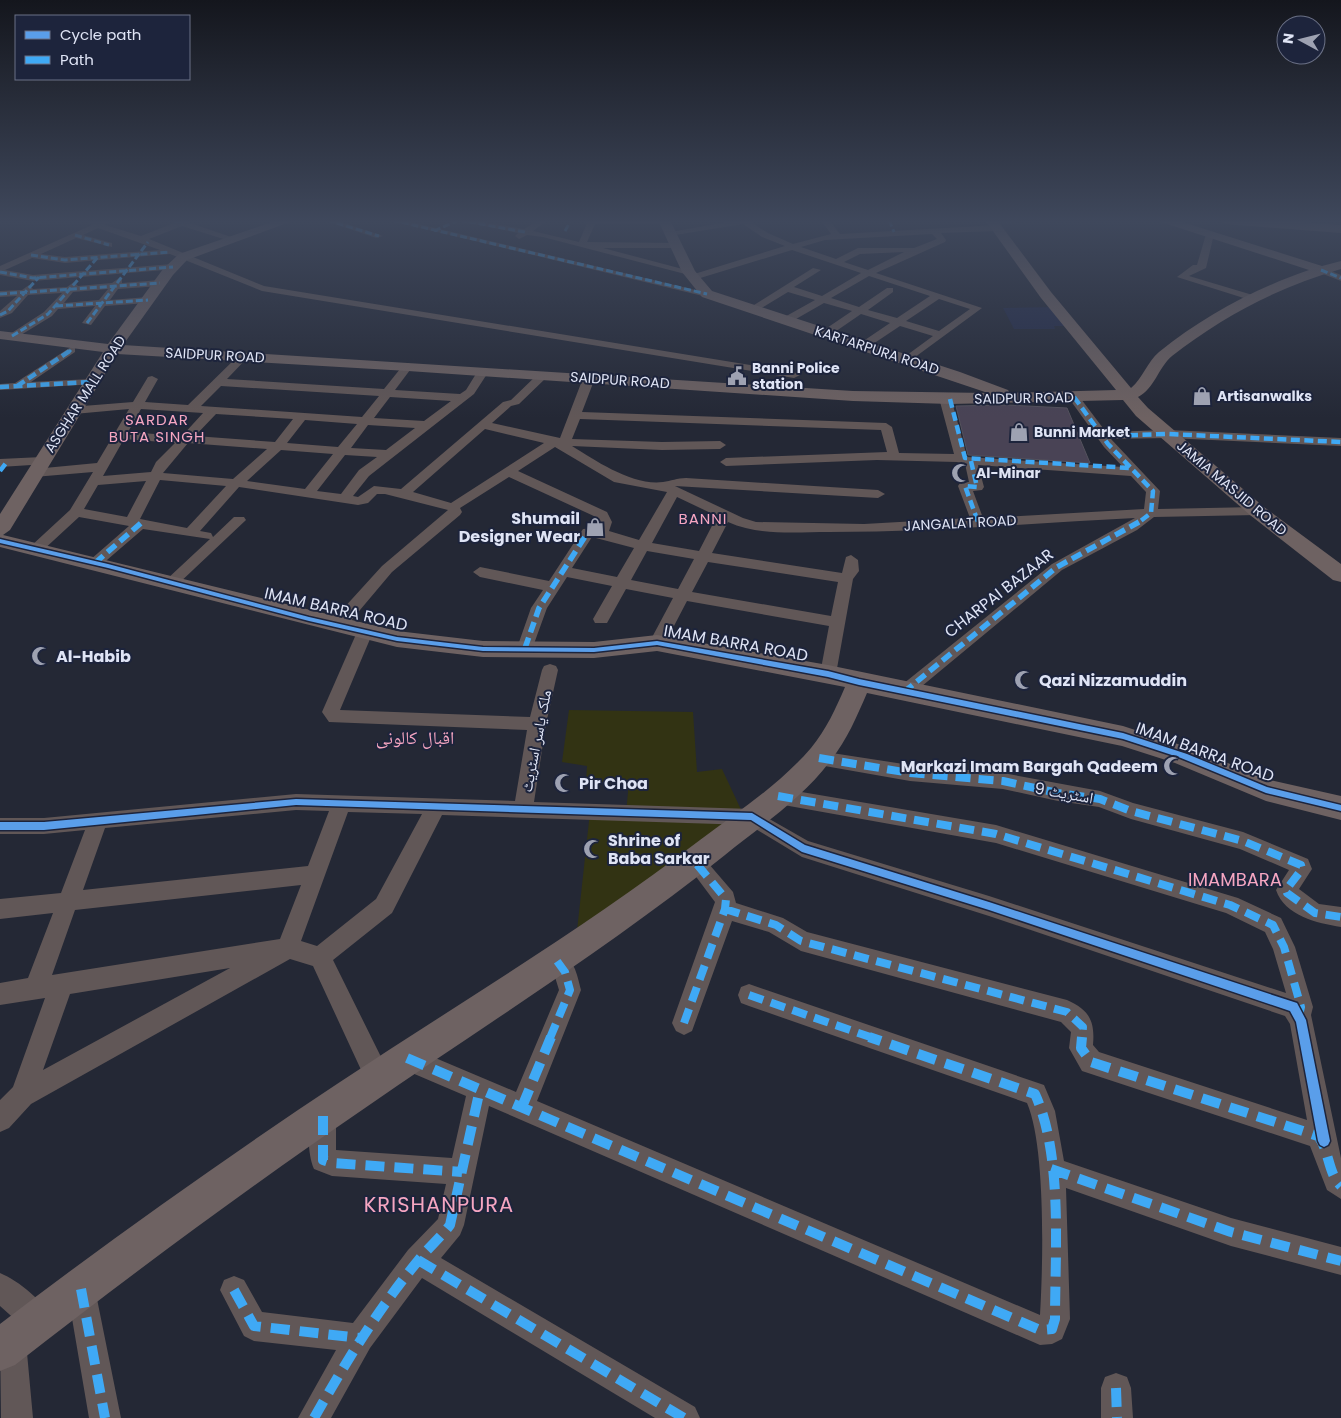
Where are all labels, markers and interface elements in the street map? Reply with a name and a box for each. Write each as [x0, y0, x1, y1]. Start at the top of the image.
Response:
legend [15, 15, 190, 80]
north arrow [1276, 15, 1326, 65]
text: Cycle path [60, 24, 141, 45]
text: N [1278, 32, 1299, 45]
text: Path [60, 49, 94, 70]
street label: KARTARPURA ROAD [812, 320, 942, 380]
street label: ASGHAR MALL ROAD [40, 331, 131, 457]
street label: SAIDPUR ROAD [165, 342, 265, 368]
place label: Banni Police station [752, 358, 840, 394]
public building icon: Banni Police station [726, 365, 748, 387]
street label: SAIDPUR ROAD [570, 367, 671, 393]
shop icon: Artisanwalks [1191, 385, 1213, 407]
place label: Artisanwalks [1217, 386, 1312, 406]
street label: SAIDPUR ROAD [974, 387, 1074, 409]
district label: SARDAR BUTA SINGH [109, 409, 205, 447]
shop icon: Bunni Market [1008, 421, 1030, 443]
place label: Bunni Market [1034, 422, 1130, 442]
street label: JAMIA MASJID ROAD [1172, 436, 1292, 540]
mosque icon: Al-Minar [950, 462, 972, 484]
place label: Al-Minar [976, 463, 1040, 483]
place label: Shumail Designer Wear [459, 507, 580, 548]
district label: BANNI [678, 508, 728, 529]
street label: JANGALAT ROAD [903, 510, 1017, 536]
shop icon: Shumail Designer Wear [584, 516, 606, 538]
street label: CHARPAI BAZAAR [940, 543, 1058, 643]
street label: IMAM BARRA ROAD [262, 581, 410, 637]
street label: IMAM BARRA ROAD [662, 619, 810, 667]
mosque icon: Al-Habib [30, 645, 52, 667]
place label: Al-Habib [56, 645, 131, 668]
mosque icon: Qazi Nizzamuddin [1013, 669, 1035, 691]
place label: Qazi Nizzamuddin [1039, 669, 1187, 692]
street label: ملک یاسر اسٹریٹ [515, 688, 557, 794]
street label: IMAM BARRA ROAD [1132, 716, 1278, 788]
district label: اقبال کالونی [376, 725, 454, 750]
place label: Markazi Imam Bargah Qadeem [901, 755, 1158, 778]
mosque icon: Markazi Imam Bargah Qadeem [1162, 755, 1184, 777]
mosque icon: Pir Choa [553, 772, 575, 794]
place label: Pir Choa [579, 772, 648, 795]
street label: اسٹریٹ 9 [1033, 777, 1095, 809]
place label: Shrine of Baba Sarkar [608, 829, 710, 870]
mosque icon: Shrine of Baba Sarkar [582, 838, 604, 860]
district label: IMAMBARA [1188, 867, 1282, 892]
district label: KRISHANPURA [364, 1190, 514, 1219]

